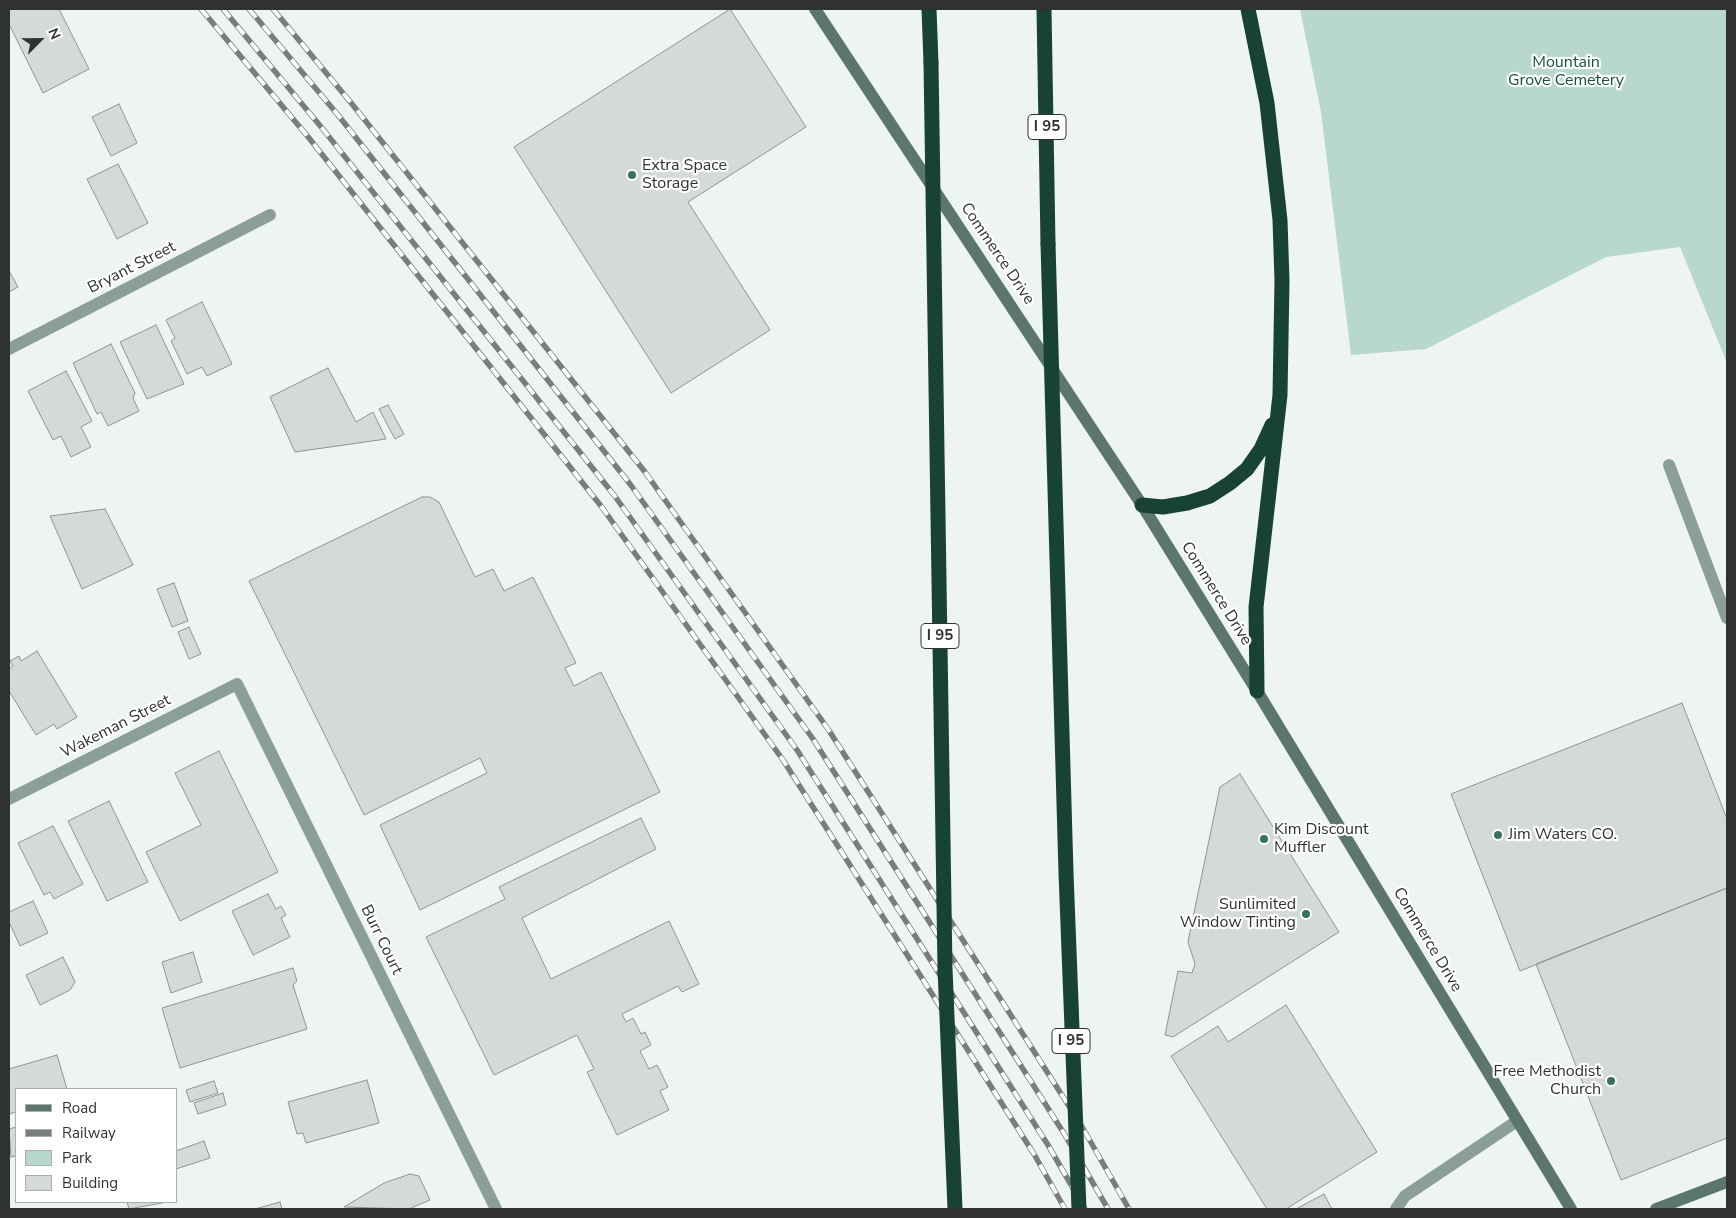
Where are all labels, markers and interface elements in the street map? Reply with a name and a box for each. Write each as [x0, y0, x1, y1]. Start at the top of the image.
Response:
north arrow [15, 15, 65, 65]
text: N [43, 25, 65, 42]
park label: Mountain Grove Cemetery [1508, 53, 1624, 91]
road number: I 95 [1028, 114, 1066, 140]
place label: Extra Space Storage [642, 156, 727, 194]
marker: Extra Space Storage [626, 169, 638, 181]
street label: Commerce Drive [956, 200, 1038, 308]
street label: Bryant Street [85, 238, 179, 298]
street label: Commerce Drive [1176, 539, 1256, 649]
road number: I 95 [921, 624, 959, 648]
street label: Wakeman Street [58, 691, 174, 763]
place label: Kim Discount Muffler [1274, 820, 1369, 858]
place label: Jim Waters CO. [1508, 825, 1617, 845]
marker: Jim Waters CO. [1492, 829, 1504, 841]
marker: Kim Discount Muffler [1258, 833, 1270, 845]
street label: Commerce Drive [1388, 884, 1466, 996]
place label: Sunlimited Window Tinting [1180, 895, 1296, 933]
street label: Burr Court [356, 902, 406, 978]
marker: Sunlimited Window Tinting [1300, 908, 1312, 920]
road number: I 95 [1052, 1028, 1090, 1054]
place label: Free Methodist Church [1494, 1062, 1601, 1100]
marker: Free Methodist Church [1605, 1075, 1617, 1087]
legend [15, 1088, 178, 1203]
text: Road [62, 1098, 97, 1118]
text: Railway [62, 1123, 116, 1143]
text: Park [62, 1148, 92, 1168]
text: Building [62, 1173, 118, 1193]

